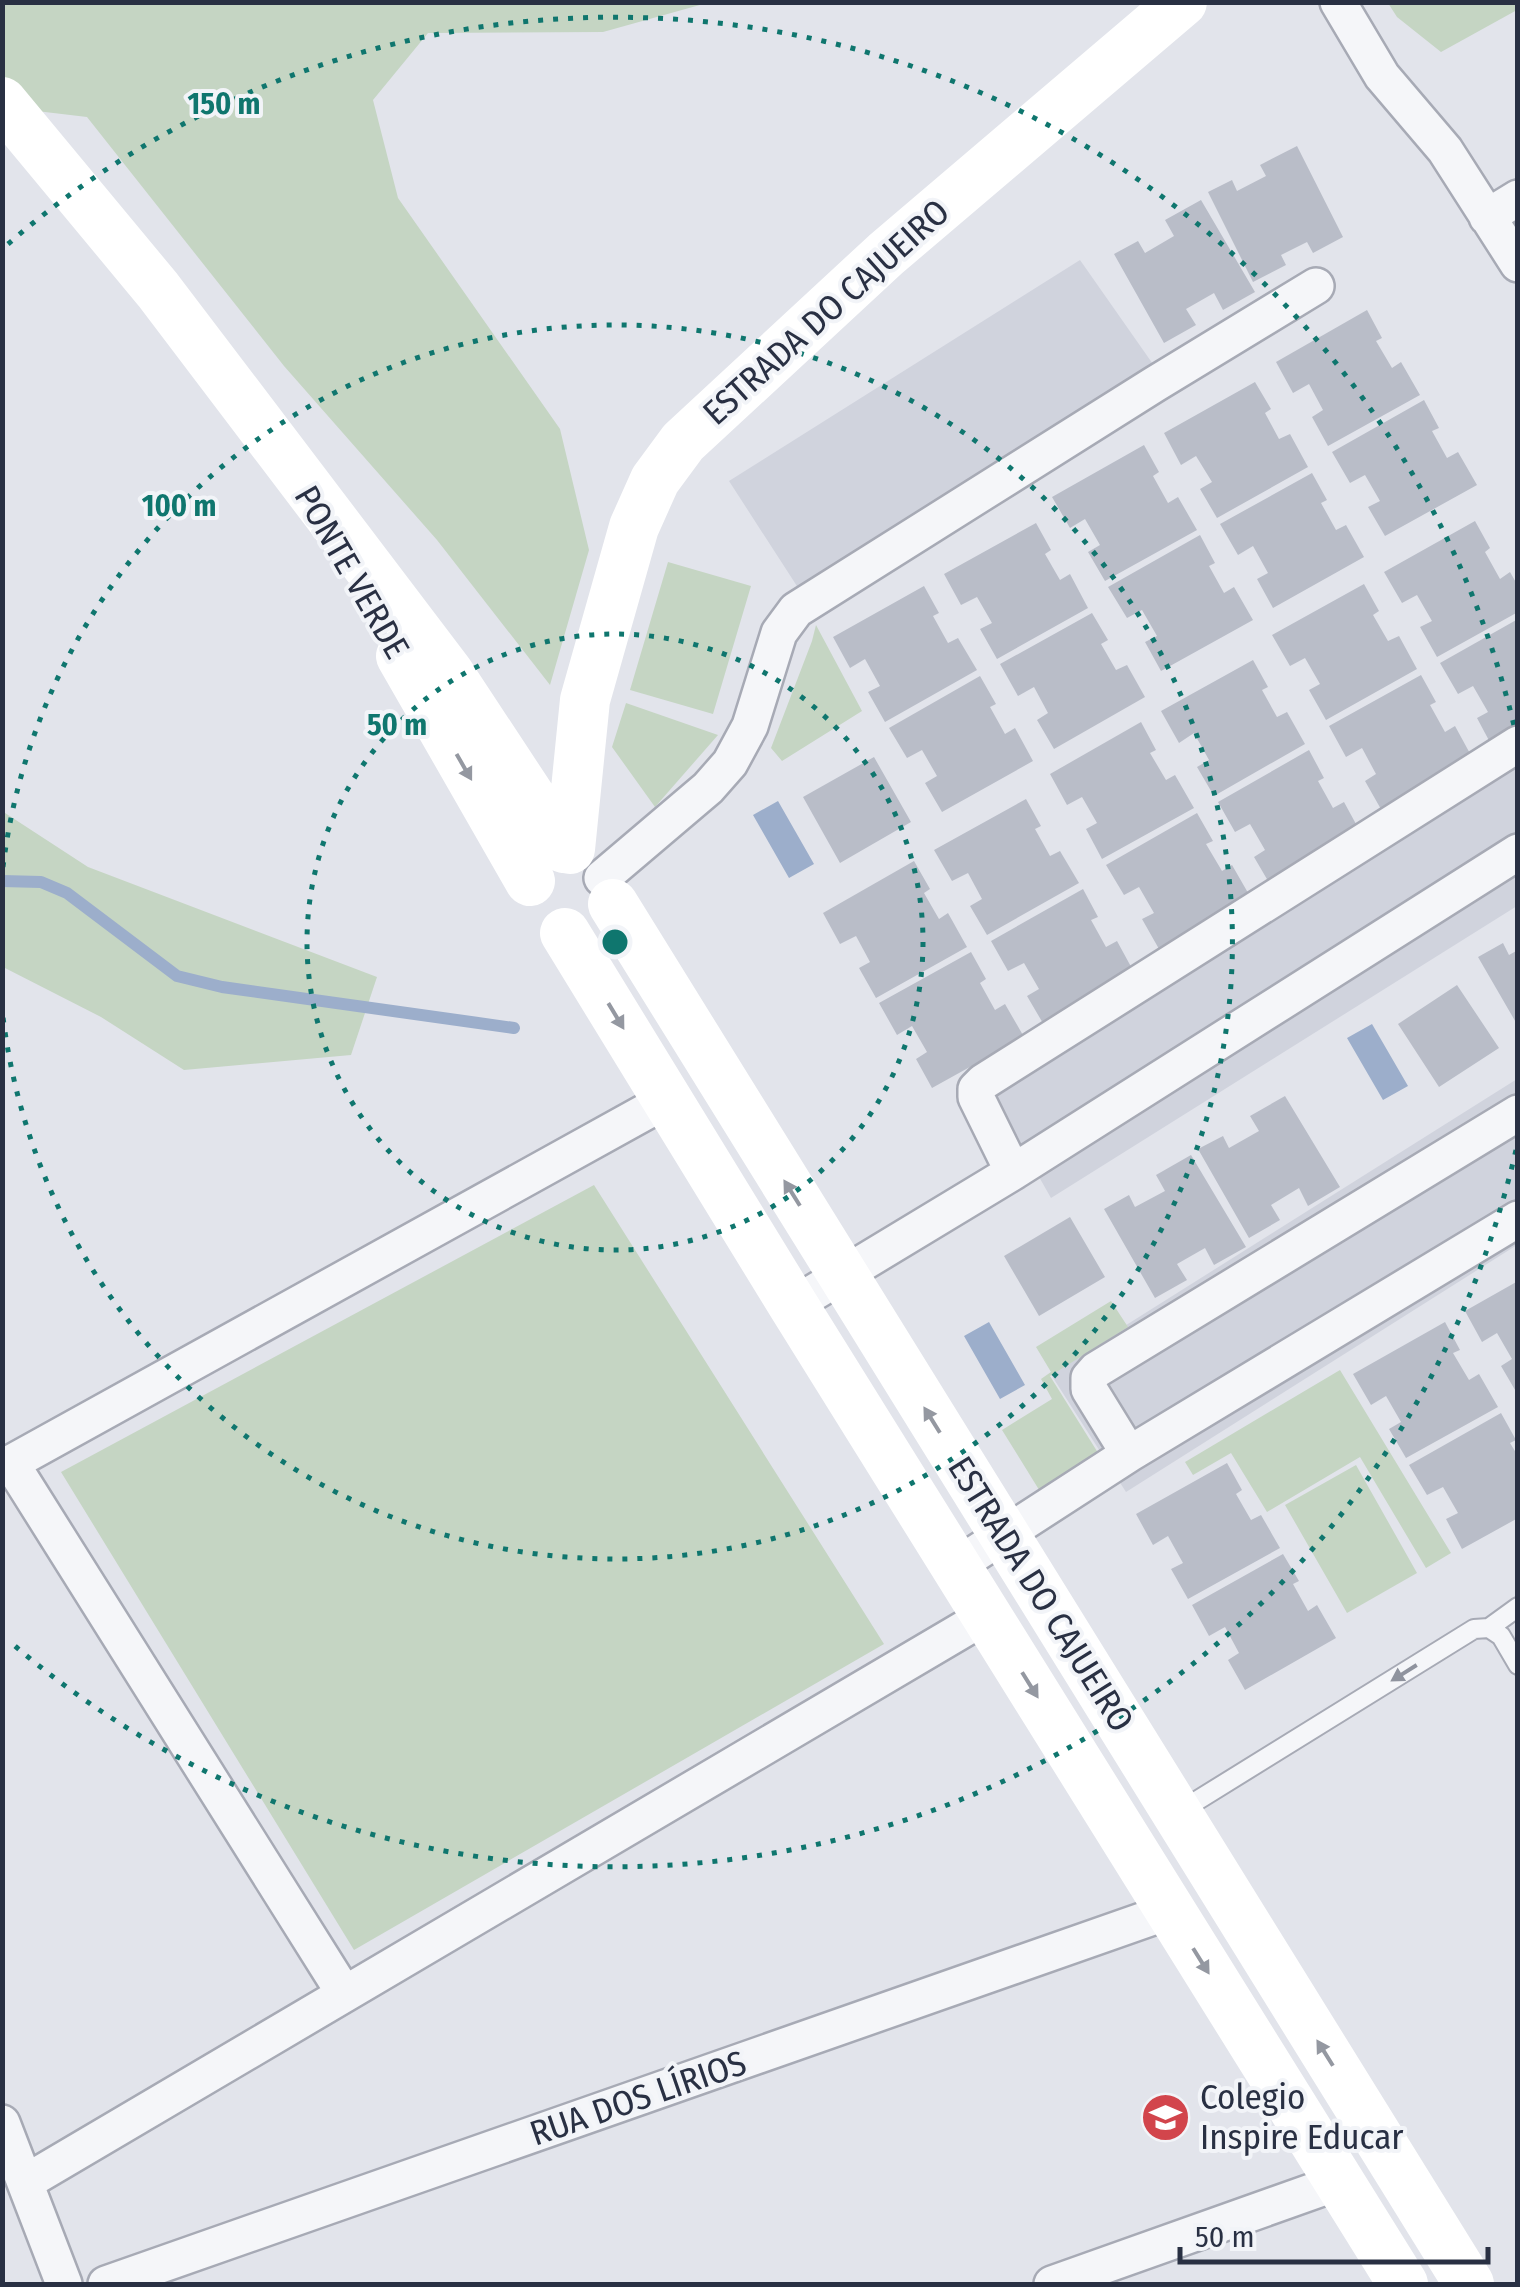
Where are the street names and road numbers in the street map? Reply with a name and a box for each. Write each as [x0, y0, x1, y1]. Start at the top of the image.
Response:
street label: ESTRADA DO CAJUEIRO [694, 191, 958, 433]
street label: PONTE VERDE [286, 478, 418, 666]
street label: ESTRADA DO CAJUEIRO [939, 1449, 1143, 1739]
street label: RUA DOS LÍRIOS [524, 2041, 752, 2155]

